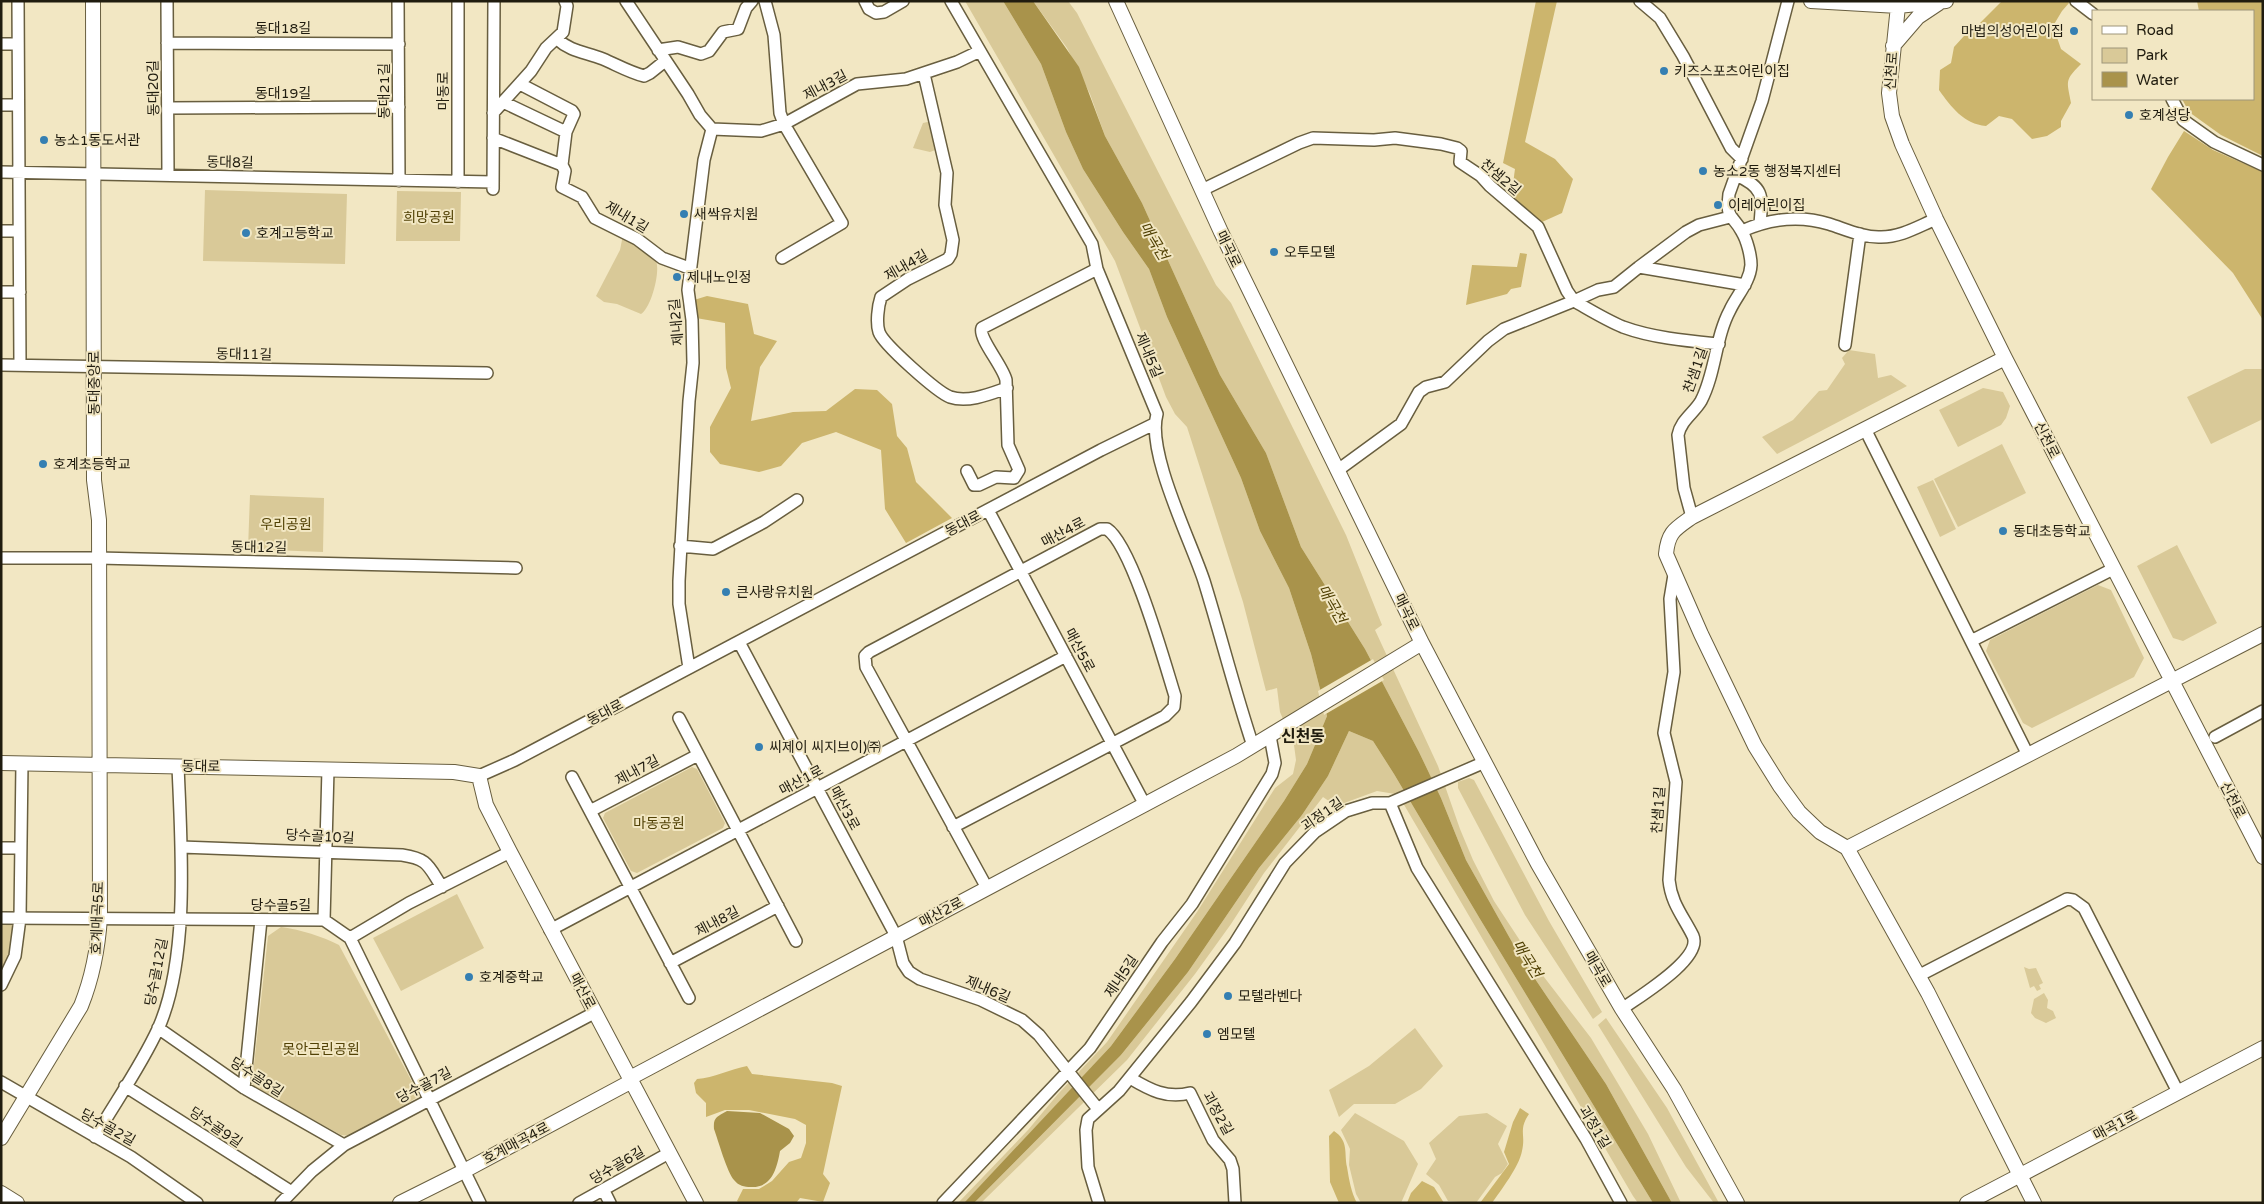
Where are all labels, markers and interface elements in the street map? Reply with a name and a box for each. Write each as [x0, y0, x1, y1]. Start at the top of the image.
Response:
legend [2092, 10, 2254, 100]
street label: 동대18길 [255, 20, 311, 37]
text: Road [2136, 21, 2174, 39]
place label: 마법의성어린이집 [1961, 23, 2064, 40]
marker: 마법의성어린이집 [2068, 25, 2080, 37]
text: Park [2136, 46, 2168, 64]
street label: 신천로 [1882, 51, 1901, 91]
street label: 동대20길 [145, 60, 162, 116]
street label: 동대21길 [376, 63, 393, 119]
place label: 키즈스포츠어린이집 [1674, 63, 1790, 80]
marker: 키즈스포츠어린이집 [1658, 65, 1670, 77]
street label: 제내3길 [800, 67, 850, 104]
text: Water [2136, 71, 2179, 89]
street label: 마동로 [435, 72, 452, 110]
street label: 동대19길 [255, 85, 311, 102]
place label: 호계성당 [2139, 107, 2191, 124]
marker: 호계성당 [2123, 109, 2135, 121]
place label: 농소1동도서관 [54, 132, 140, 149]
marker: 농소1동도서관 [38, 134, 50, 146]
street label: 동대8길 [206, 154, 254, 171]
street label: 찬샘2길 [1477, 156, 1524, 199]
place label: 농소2동 행정복지센터 [1713, 163, 1841, 180]
marker: 농소2동 행정복지센터 [1697, 165, 1709, 177]
place label: 이레어린이집 [1728, 197, 1805, 214]
street label: 제내1길 [602, 198, 651, 237]
marker: 이레어린이집 [1712, 199, 1724, 211]
place label: 새싹유치원 [694, 206, 758, 223]
marker: 새싹유치원 [678, 208, 690, 220]
park label: 희망공원 [403, 209, 455, 226]
water label: 매곡천 [1136, 219, 1174, 265]
place label: 호계고등학교 [256, 225, 333, 242]
marker: 호계고등학교 [240, 227, 252, 239]
street label: 매곡로 [1212, 228, 1245, 270]
place label: 오투모텔 [1284, 244, 1336, 261]
street label: 제내4길 [881, 246, 931, 285]
marker: 오투모텔 [1268, 246, 1280, 258]
place label: 제내노인정 [687, 269, 751, 286]
marker: 제내노인정 [671, 271, 683, 283]
street label: 제내2길 [666, 298, 687, 346]
street label: 제내5길 [1131, 330, 1166, 380]
street label: 찬샘1길 [1680, 345, 1711, 395]
street label: 동대11길 [216, 346, 272, 363]
street label: 동대중앙로 [86, 351, 103, 415]
street label: 신천로 [2030, 419, 2063, 461]
place label: 호계초등학교 [53, 456, 130, 473]
marker: 호계초등학교 [37, 458, 49, 470]
street label: 동대로 [942, 507, 984, 540]
street label: 매산4로 [1038, 514, 1088, 551]
park label: 우리공원 [260, 516, 312, 533]
place label: 동대초등학교 [2013, 523, 2090, 540]
marker: 동대초등학교 [1997, 525, 2009, 537]
street label: 동대12길 [231, 539, 287, 556]
water label: 매곡천 [1314, 582, 1351, 628]
place label: 큰사랑유치원 [736, 584, 813, 601]
marker: 큰사랑유치원 [720, 586, 732, 598]
street label: 매곡로 [1390, 591, 1423, 633]
street label: 매산5로 [1061, 625, 1098, 675]
street label: 동대로 [584, 696, 626, 729]
district label: 신천동 [1281, 727, 1325, 747]
place label: 씨제이 씨지브이)㈜ [769, 739, 881, 756]
marker: 씨제이 씨지브이)㈜ [753, 741, 765, 753]
street label: 제내7길 [612, 752, 662, 789]
street label: 동대로 [182, 758, 221, 775]
street label: 매산1로 [776, 762, 826, 799]
street label: 신천로 [2216, 779, 2249, 821]
street label: 매산3로 [826, 783, 863, 833]
street label: 찬샘1길 [1648, 786, 1669, 834]
street label: 괴정1길 [1298, 794, 1347, 835]
park label: 마동공원 [633, 815, 685, 832]
street label: 당수골10길 [285, 826, 355, 847]
street label: 호계매곡5로 [88, 881, 107, 955]
street label: 매산2로 [916, 894, 966, 931]
street label: 당수골5길 [251, 897, 311, 914]
street label: 제내8길 [692, 903, 742, 940]
street label: 당수골12길 [142, 937, 171, 1008]
water label: 매곡천 [1508, 937, 1547, 983]
street label: 매곡로 [1581, 948, 1615, 990]
street label: 제내5길 [1101, 952, 1142, 1001]
place label: 호계중학교 [479, 969, 544, 986]
street label: 매산로 [566, 970, 599, 1012]
marker: 호계중학교 [463, 971, 475, 983]
street label: 제내6길 [963, 972, 1013, 1007]
place label: 모텔라벤다 [1238, 988, 1303, 1005]
marker: 모텔라벤다 [1222, 990, 1234, 1002]
place label: 엠모텔 [1217, 1026, 1256, 1043]
marker: 엠모텔 [1201, 1028, 1213, 1040]
park label: 못안근린공원 [282, 1041, 360, 1058]
street label: 당수골8길 [227, 1054, 287, 1101]
street label: 당수골7길 [394, 1064, 455, 1107]
street label: 괴정2길 [1199, 1088, 1236, 1138]
street label: 괴정1길 [1575, 1103, 1614, 1152]
street label: 당수골9길 [186, 1104, 245, 1151]
street label: 당수골2길 [77, 1105, 138, 1149]
street label: 매곡1로 [2090, 1107, 2140, 1144]
street label: 호계매곡4로 [480, 1119, 553, 1168]
street label: 당수골6길 [587, 1143, 648, 1188]

